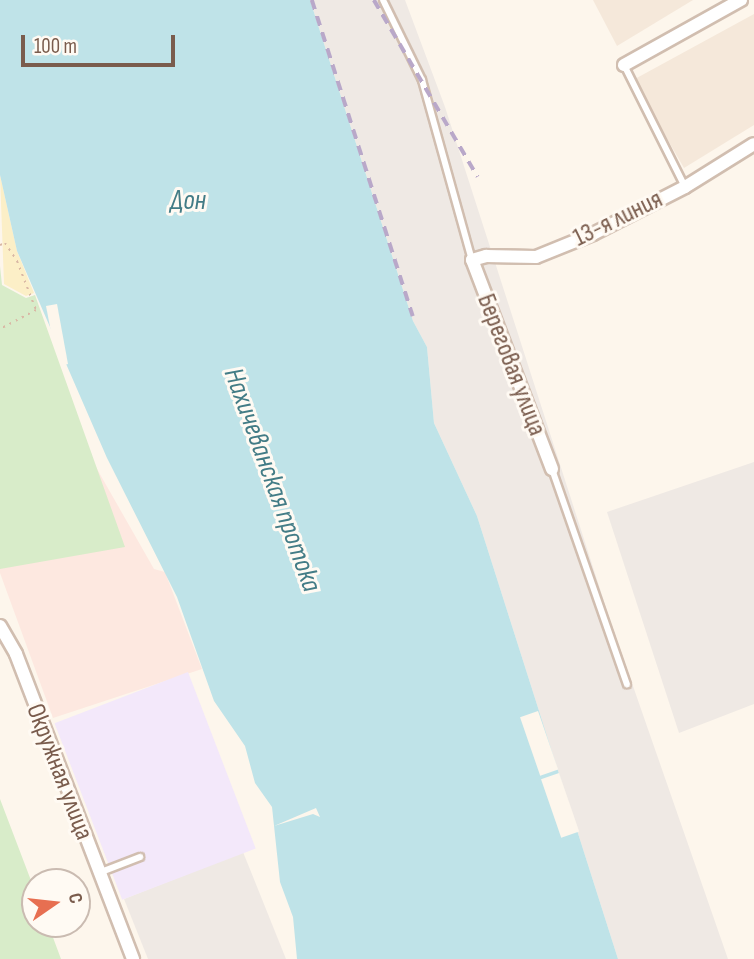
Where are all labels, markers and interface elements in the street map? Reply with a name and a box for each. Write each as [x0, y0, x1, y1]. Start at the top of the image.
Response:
scale bar [24, 21, 178, 65]
text: 100 m [34, 34, 77, 59]
water label: Дон [170, 184, 206, 218]
street label: 13-я линия [568, 184, 668, 254]
street label: Береговая улица [470, 290, 552, 440]
water label: Нахичеванская протока [216, 364, 328, 596]
street label: Окружная улица [19, 700, 99, 844]
north arrow [21, 868, 91, 938]
text: С [63, 891, 87, 906]

